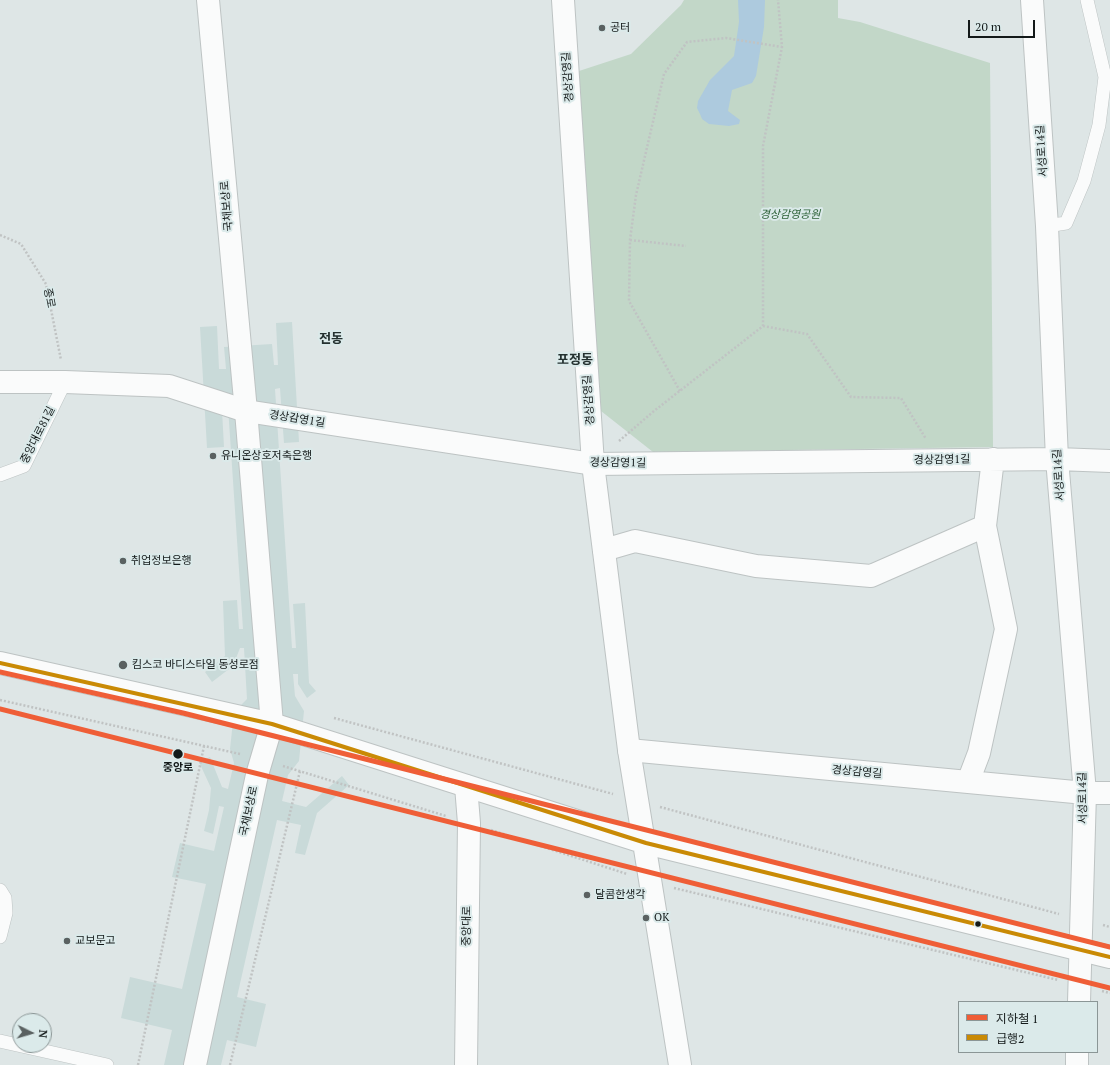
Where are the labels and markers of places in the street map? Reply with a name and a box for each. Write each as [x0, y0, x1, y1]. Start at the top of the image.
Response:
place label: 공터 [610, 21, 630, 35]
marker: 공터 [597, 23, 607, 33]
place label: 유니온상호저축은행 [221, 449, 312, 463]
marker: 유니온상호저축은행 [208, 451, 218, 461]
place label: 취업정보은행 [131, 554, 192, 568]
marker: 취업정보은행 [118, 556, 128, 566]
place label: 킴스코 바디스타일 동성로점 [132, 658, 259, 672]
marker: 킴스코 바디스타일 동성로점 [117, 659, 129, 671]
marker: 중앙로 [171, 747, 185, 761]
place label: 중앙로 [163, 761, 193, 775]
place label: 달콤한생각 [595, 888, 646, 902]
marker: 달콤한생각 [582, 890, 592, 900]
place label: OK [654, 911, 669, 925]
marker: OK [641, 913, 651, 923]
unlabelled marker [973, 919, 983, 929]
place label: 교보문고 [75, 934, 115, 948]
marker: 교보문고 [62, 936, 72, 946]

